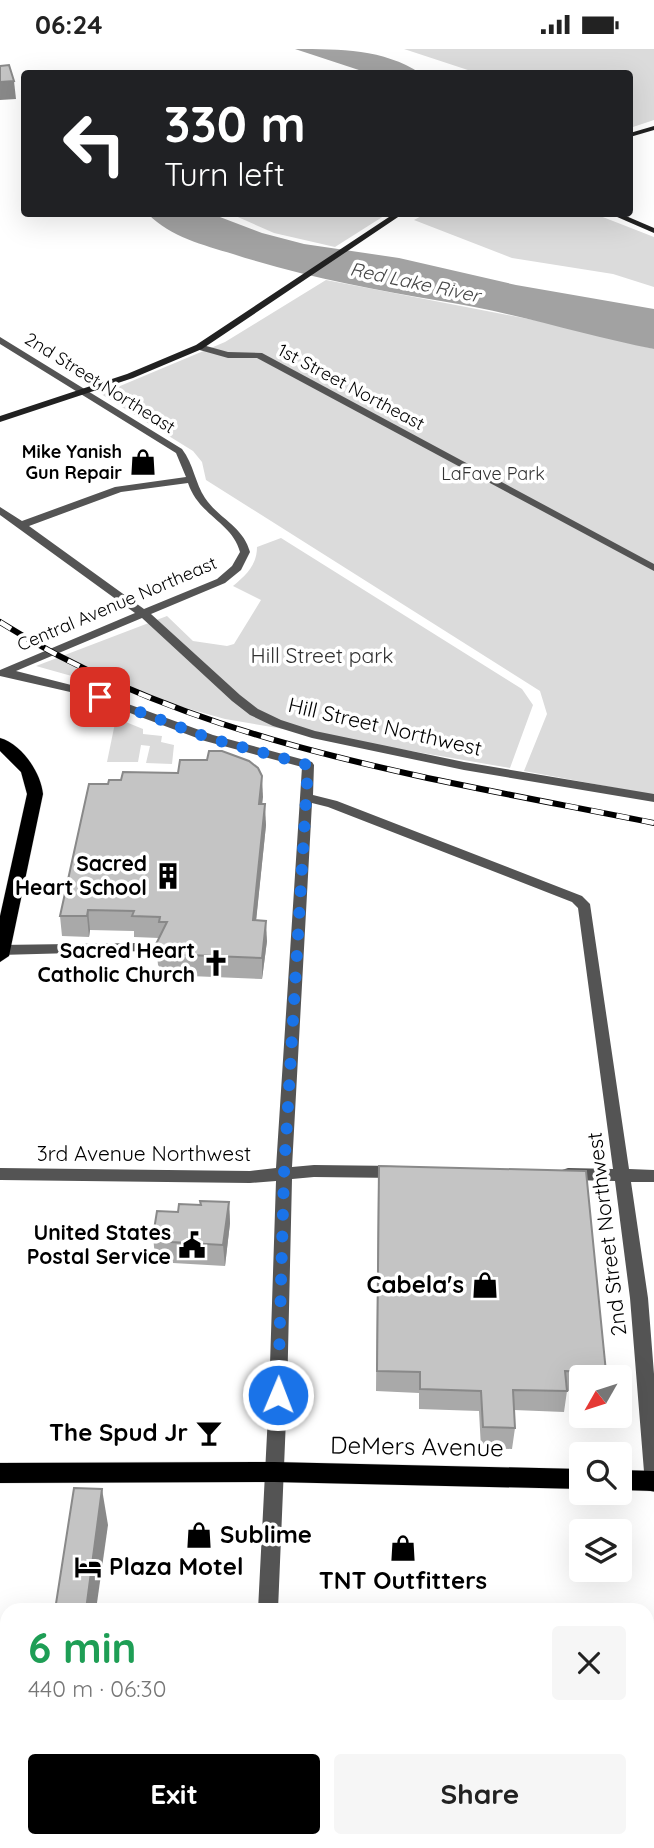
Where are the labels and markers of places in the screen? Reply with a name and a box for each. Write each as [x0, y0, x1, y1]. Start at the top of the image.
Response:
place label: Mike Yanish Gun Repair [22, 440, 122, 484]
shop icon: Mike Yanish Gun Repair [128, 447, 158, 477]
pin [70, 667, 130, 727]
place label: Sacred Heart School [15, 850, 147, 900]
building icon: Sacred Heart School [153, 861, 183, 891]
place label: Sacred Heart Catholic Church [38, 937, 195, 987]
church icon: Sacred Heart Catholic Church [201, 948, 231, 978]
place label: United States Postal Service [27, 1219, 171, 1269]
public building icon: United States Postal Service [177, 1230, 207, 1260]
place label: Cabela's [366, 1269, 464, 1299]
shop icon: Cabela's [470, 1270, 500, 1300]
place label: The Spud Jr [49, 1417, 188, 1447]
bar icon: The Spud Jr [194, 1418, 224, 1448]
place label: Sublime [220, 1519, 312, 1549]
shop icon: Sublime [184, 1520, 214, 1550]
shop icon: TNT Outfitters [388, 1533, 418, 1563]
place label: Plaza Motel [109, 1551, 243, 1581]
hotel icon: Plaza Motel [73, 1552, 103, 1582]
place label: TNT Outfitters [319, 1565, 487, 1595]

